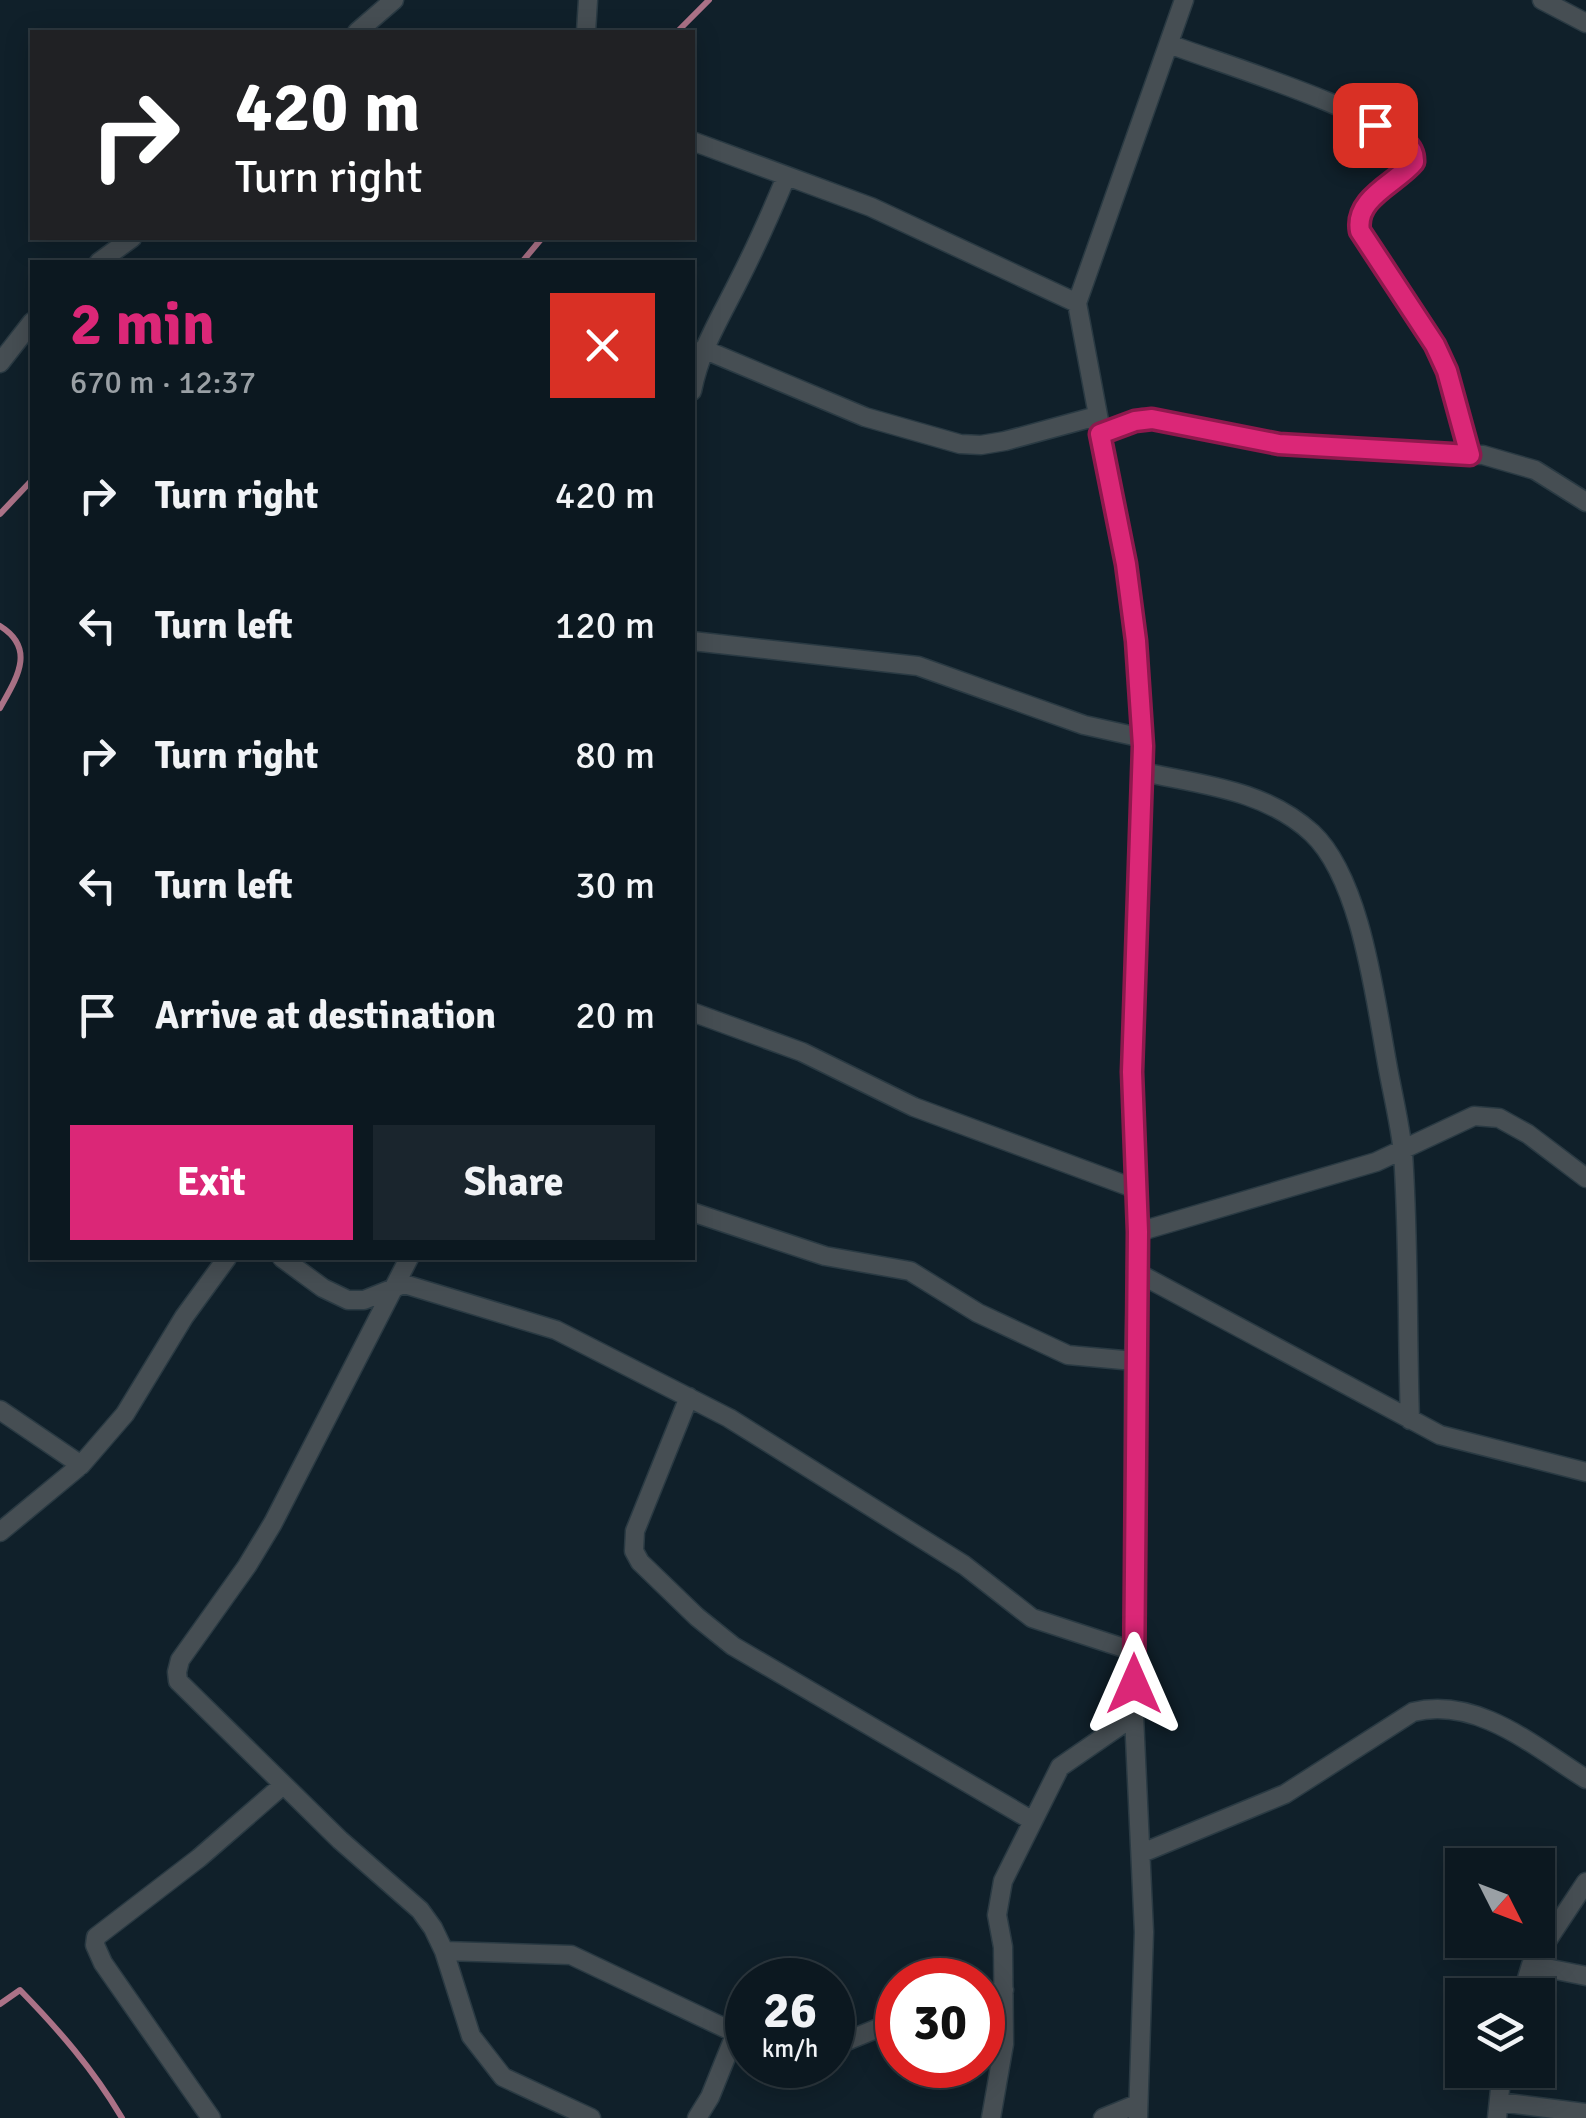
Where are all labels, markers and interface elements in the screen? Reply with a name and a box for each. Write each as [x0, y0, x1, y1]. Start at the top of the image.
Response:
text: 420 m [235, 64, 420, 150]
icon: right [70, 70, 200, 200]
pin [1333, 83, 1418, 168]
icon: arrive [1348, 98, 1403, 153]
text: Turn right [235, 150, 423, 205]
text: 2 min [70, 288, 215, 362]
button: close [550, 293, 655, 398]
text: 670 m · 12:37 [70, 363, 256, 402]
icon: right [70, 468, 125, 523]
text: Turn right [155, 472, 319, 519]
text: 420 m [555, 472, 655, 519]
icon: left [70, 598, 125, 653]
text: Turn left [155, 602, 293, 649]
text: 120 m [555, 602, 655, 649]
icon: right [70, 728, 125, 783]
text: Turn right [155, 732, 319, 779]
text: 80 m [575, 732, 655, 779]
icon: left [70, 858, 125, 913]
text: Turn left [155, 862, 293, 909]
text: 30 m [575, 862, 655, 909]
icon: arrive [70, 988, 125, 1043]
text: Arrive at destination [155, 992, 496, 1039]
text: 20 m [575, 992, 655, 1039]
button: Exit [70, 1125, 353, 1240]
button: Share [373, 1125, 655, 1240]
position arrow [1082, 1632, 1186, 1736]
north arrow [1445, 1848, 1555, 1958]
map controls [1445, 1848, 1555, 2088]
speed limit sign: 30 [875, 1958, 1005, 2088]
button: layers [1445, 1978, 1555, 2088]
text: 26 [763, 1980, 817, 2042]
text: km/h [762, 2033, 818, 2064]

